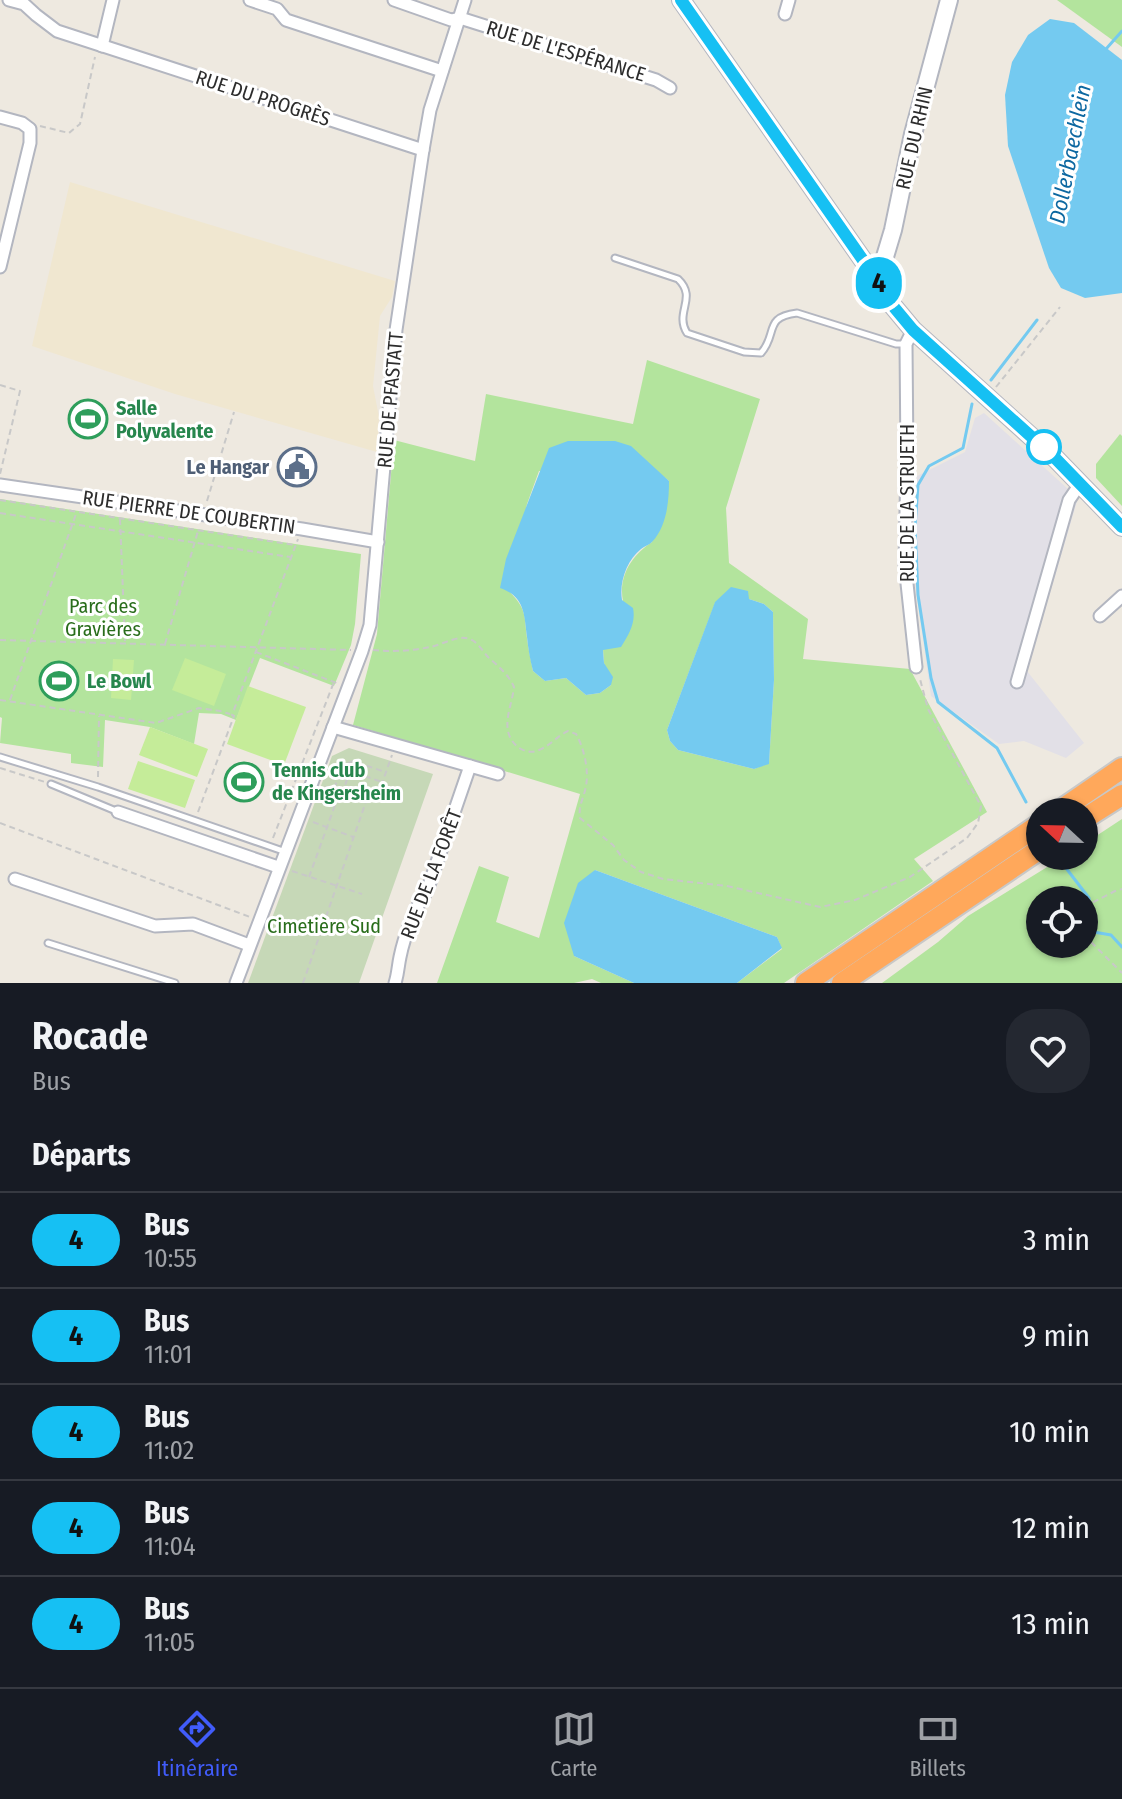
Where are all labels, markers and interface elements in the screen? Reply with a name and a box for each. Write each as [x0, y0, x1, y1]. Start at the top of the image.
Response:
street label: RUE DE L'ESPÉRANCE [483, 15, 649, 87]
street label: RUE DU PROGRÈS [193, 65, 333, 131]
water label: Dollerbaechlein [1043, 82, 1097, 226]
street label: RUE DU RHIN [890, 84, 938, 192]
line badge: 4 [853, 257, 905, 309]
text: 4 [872, 266, 886, 299]
street label: RUE DE PFASTATT [372, 330, 408, 469]
place label: Salle Polyvalente [116, 396, 213, 443]
sports icon: Salle Polyvalente [67, 398, 109, 440]
street label: RUE DE LA STRUETH [895, 424, 919, 582]
unlabelled marker [1027, 430, 1061, 464]
public building icon: Le Hangar [276, 446, 318, 488]
place label: Le Hangar [187, 455, 270, 479]
street label: RUE PIERRE DE COUBERTIN [81, 485, 297, 539]
park label: Parc des Gravières [65, 594, 141, 641]
sports icon: Le Bowl [38, 660, 80, 702]
place label: Le Bowl [87, 669, 152, 693]
place label: Tennis club de Kingersheim [272, 758, 401, 805]
sports icon: Tennis club de Kingersheim [223, 761, 265, 803]
north arrow [1026, 798, 1098, 870]
map controls [1026, 798, 1098, 958]
street label: RUE DE LA FORÊT [395, 805, 467, 942]
button: locate [1026, 886, 1098, 958]
park label: Cimetière Sud [267, 914, 381, 938]
button: heart [1006, 1009, 1090, 1093]
text: Rocade [32, 1013, 148, 1059]
text: Bus [32, 1066, 71, 1097]
text: Départs [32, 1137, 131, 1173]
text: Bus [144, 1207, 189, 1243]
text: 3 min [1023, 1222, 1090, 1258]
text: 4 [69, 1223, 83, 1256]
text: 10:55 [144, 1243, 197, 1274]
text: Bus [144, 1303, 189, 1339]
text: 9 min [1022, 1318, 1090, 1354]
text: 4 [69, 1319, 83, 1352]
text: 11:01 [144, 1339, 192, 1370]
text: Bus [144, 1399, 189, 1435]
text: 10 min [1009, 1414, 1090, 1450]
text: 4 [69, 1415, 83, 1448]
text: 11:02 [144, 1435, 194, 1466]
text: Bus [144, 1495, 189, 1531]
text: 12 min [1012, 1510, 1090, 1546]
text: 4 [69, 1511, 83, 1544]
text: 11:04 [144, 1531, 196, 1562]
text: Bus [144, 1591, 189, 1627]
text: 13 min [1011, 1606, 1090, 1642]
text: 4 [69, 1607, 83, 1640]
text: 11:05 [144, 1627, 195, 1658]
tab: Itinéraire [156, 1707, 238, 1782]
tab: Carte [550, 1707, 597, 1782]
tab: Billets [909, 1707, 966, 1782]

